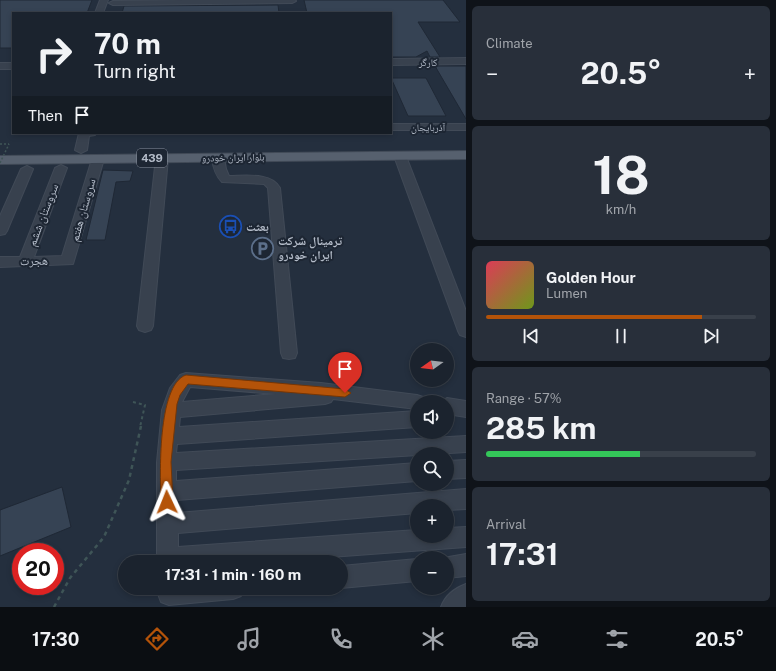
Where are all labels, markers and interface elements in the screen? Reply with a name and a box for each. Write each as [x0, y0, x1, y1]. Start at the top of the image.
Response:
text: 70 m [94, 27, 161, 60]
icon: right [28, 28, 80, 80]
text: Climate [486, 36, 533, 51]
text: 20.5° [581, 55, 661, 91]
street label: کارگر [418, 56, 437, 68]
text: Turn right [94, 61, 176, 82]
text: − [486, 61, 498, 87]
text: + [744, 61, 756, 87]
icon: arrive [71, 104, 93, 126]
text: Then [28, 107, 63, 124]
street label: آذربایجان [411, 121, 446, 134]
text: 18 [592, 145, 650, 206]
road number: 439 [137, 149, 167, 167]
street label: بلوار ایران خودرو [202, 150, 265, 165]
street label: سروستان هفتم [67, 177, 100, 243]
street label: سروستان ششم [25, 182, 62, 249]
text: km/h [606, 202, 636, 217]
bus stop icon: بعثت [218, 214, 244, 240]
place label: بعثت [246, 220, 269, 234]
place label: ترمینال شرکت ایران خودرو [278, 234, 343, 263]
parking icon: ترمینال شرکت ایران خودرو [249, 235, 275, 261]
street label: هجرت [20, 254, 48, 268]
text: Golden Hour [546, 269, 636, 286]
text: Lumen [546, 286, 587, 301]
icon: previous [520, 325, 542, 347]
icon: pause [610, 325, 632, 347]
icon: next [700, 325, 722, 347]
north arrow [410, 343, 454, 387]
map controls [410, 343, 454, 595]
pin [328, 352, 362, 393]
icon: arrive [334, 358, 356, 380]
text: Range · 57% [486, 391, 562, 406]
button: sound [410, 395, 454, 439]
text: 285 km [486, 410, 596, 446]
button: search [410, 447, 454, 491]
position arrow [146, 481, 188, 523]
button: + [410, 499, 454, 543]
text: Arrival [486, 517, 526, 532]
text: 17:31 [486, 536, 559, 572]
speed limit sign: 20 [12, 543, 64, 595]
button: − [410, 551, 454, 595]
text: 17:31 · 1 min · 160 m [165, 566, 301, 583]
icon: directions [143, 625, 171, 653]
icon: music [235, 625, 263, 653]
icon: phone [327, 625, 355, 653]
icon: climate [419, 625, 447, 653]
icon: car [511, 625, 539, 653]
icon: filters [603, 625, 631, 653]
text: 17:30 [32, 629, 79, 650]
text: 20.5° [695, 629, 744, 650]

